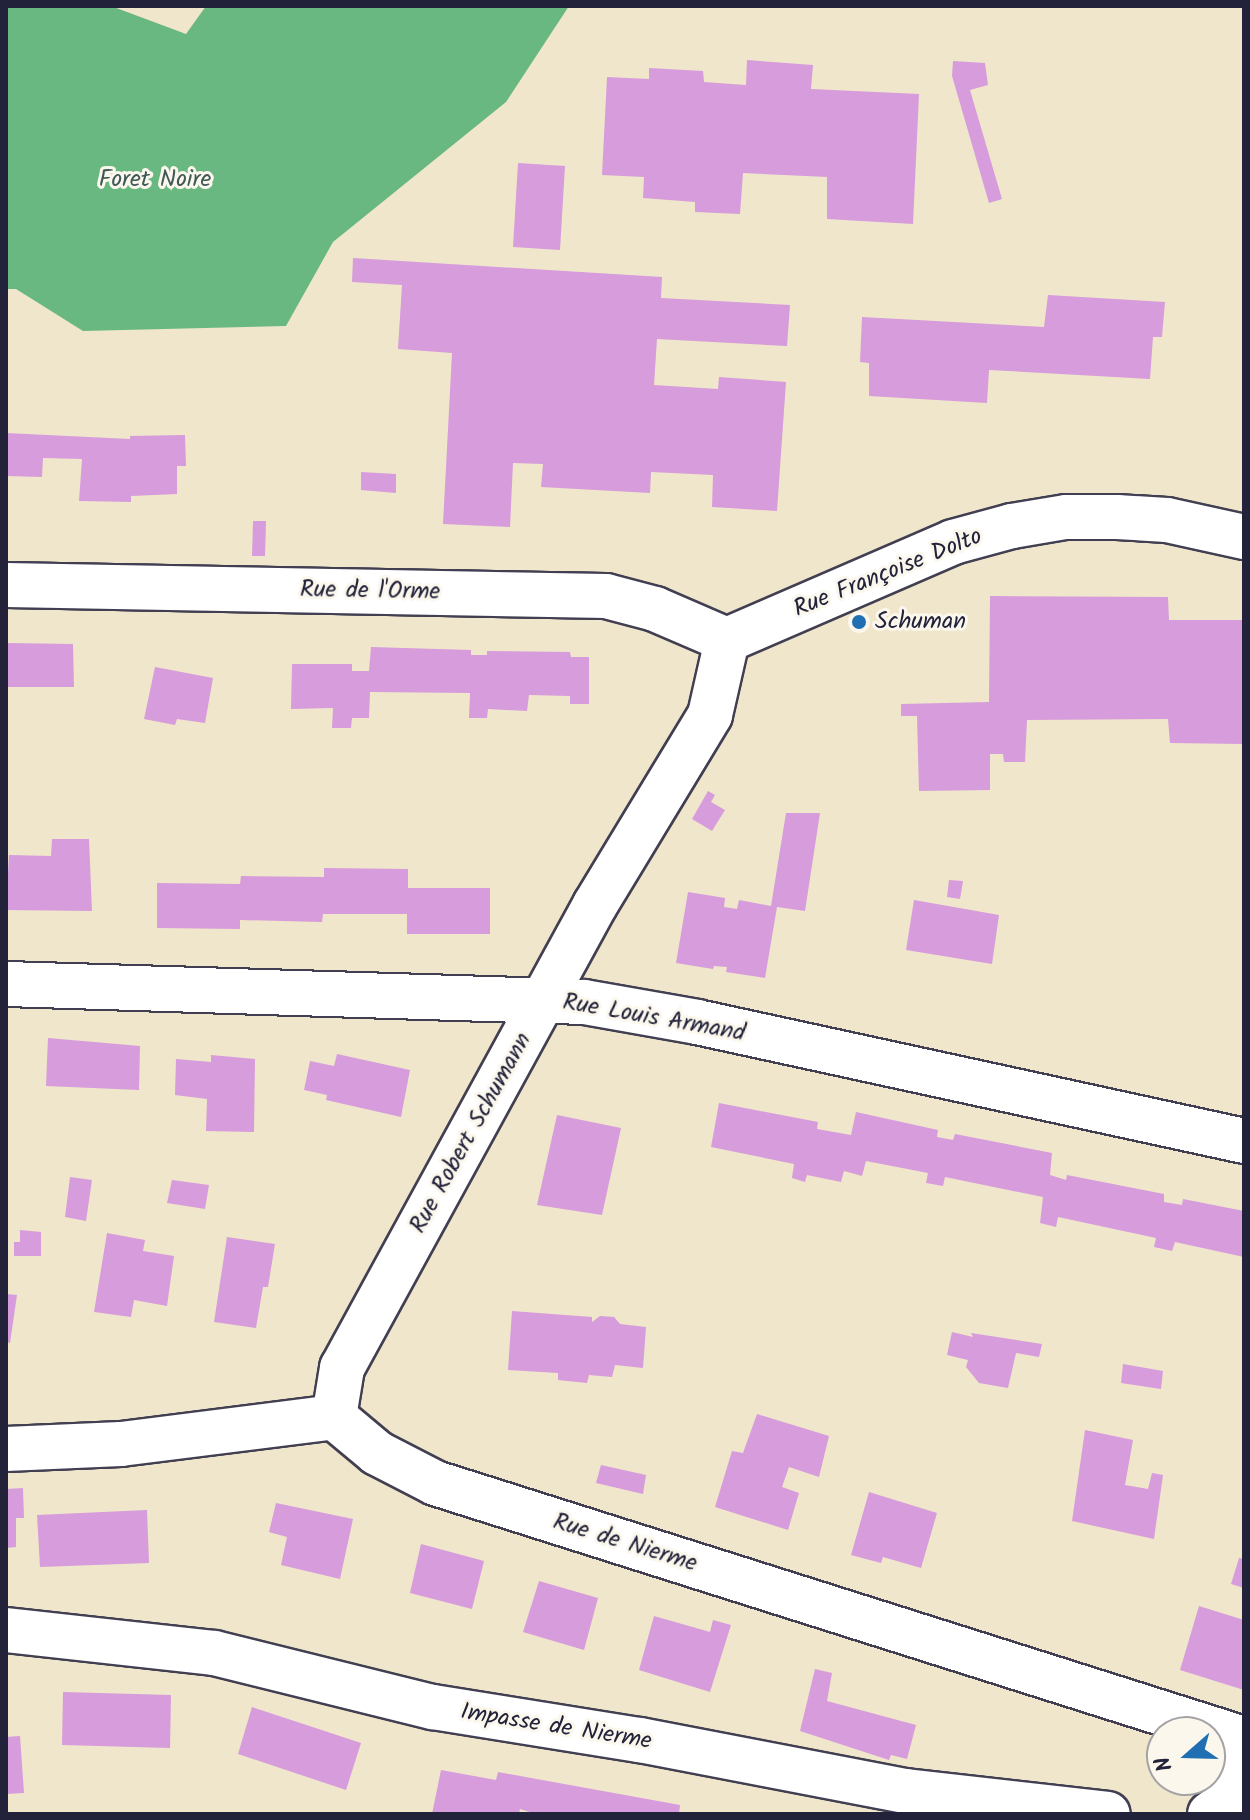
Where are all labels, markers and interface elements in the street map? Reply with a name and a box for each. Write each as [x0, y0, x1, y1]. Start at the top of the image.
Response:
park label: Foret Noire [99, 166, 211, 194]
street label: Rue Françoise Dolto [789, 522, 987, 624]
street label: Rue de l'Orme [300, 575, 440, 607]
place label: Schuman [875, 608, 966, 636]
marker: Schuman [850, 613, 868, 631]
street label: Rue Louis Armand [561, 988, 747, 1048]
street label: Rue Robert Schumann [404, 1028, 538, 1238]
street label: Rue de Nierme [550, 1507, 700, 1579]
street label: Impasse de Nierme [458, 1698, 654, 1756]
north arrow [1146, 1716, 1226, 1796]
text: N [1146, 1751, 1184, 1776]

